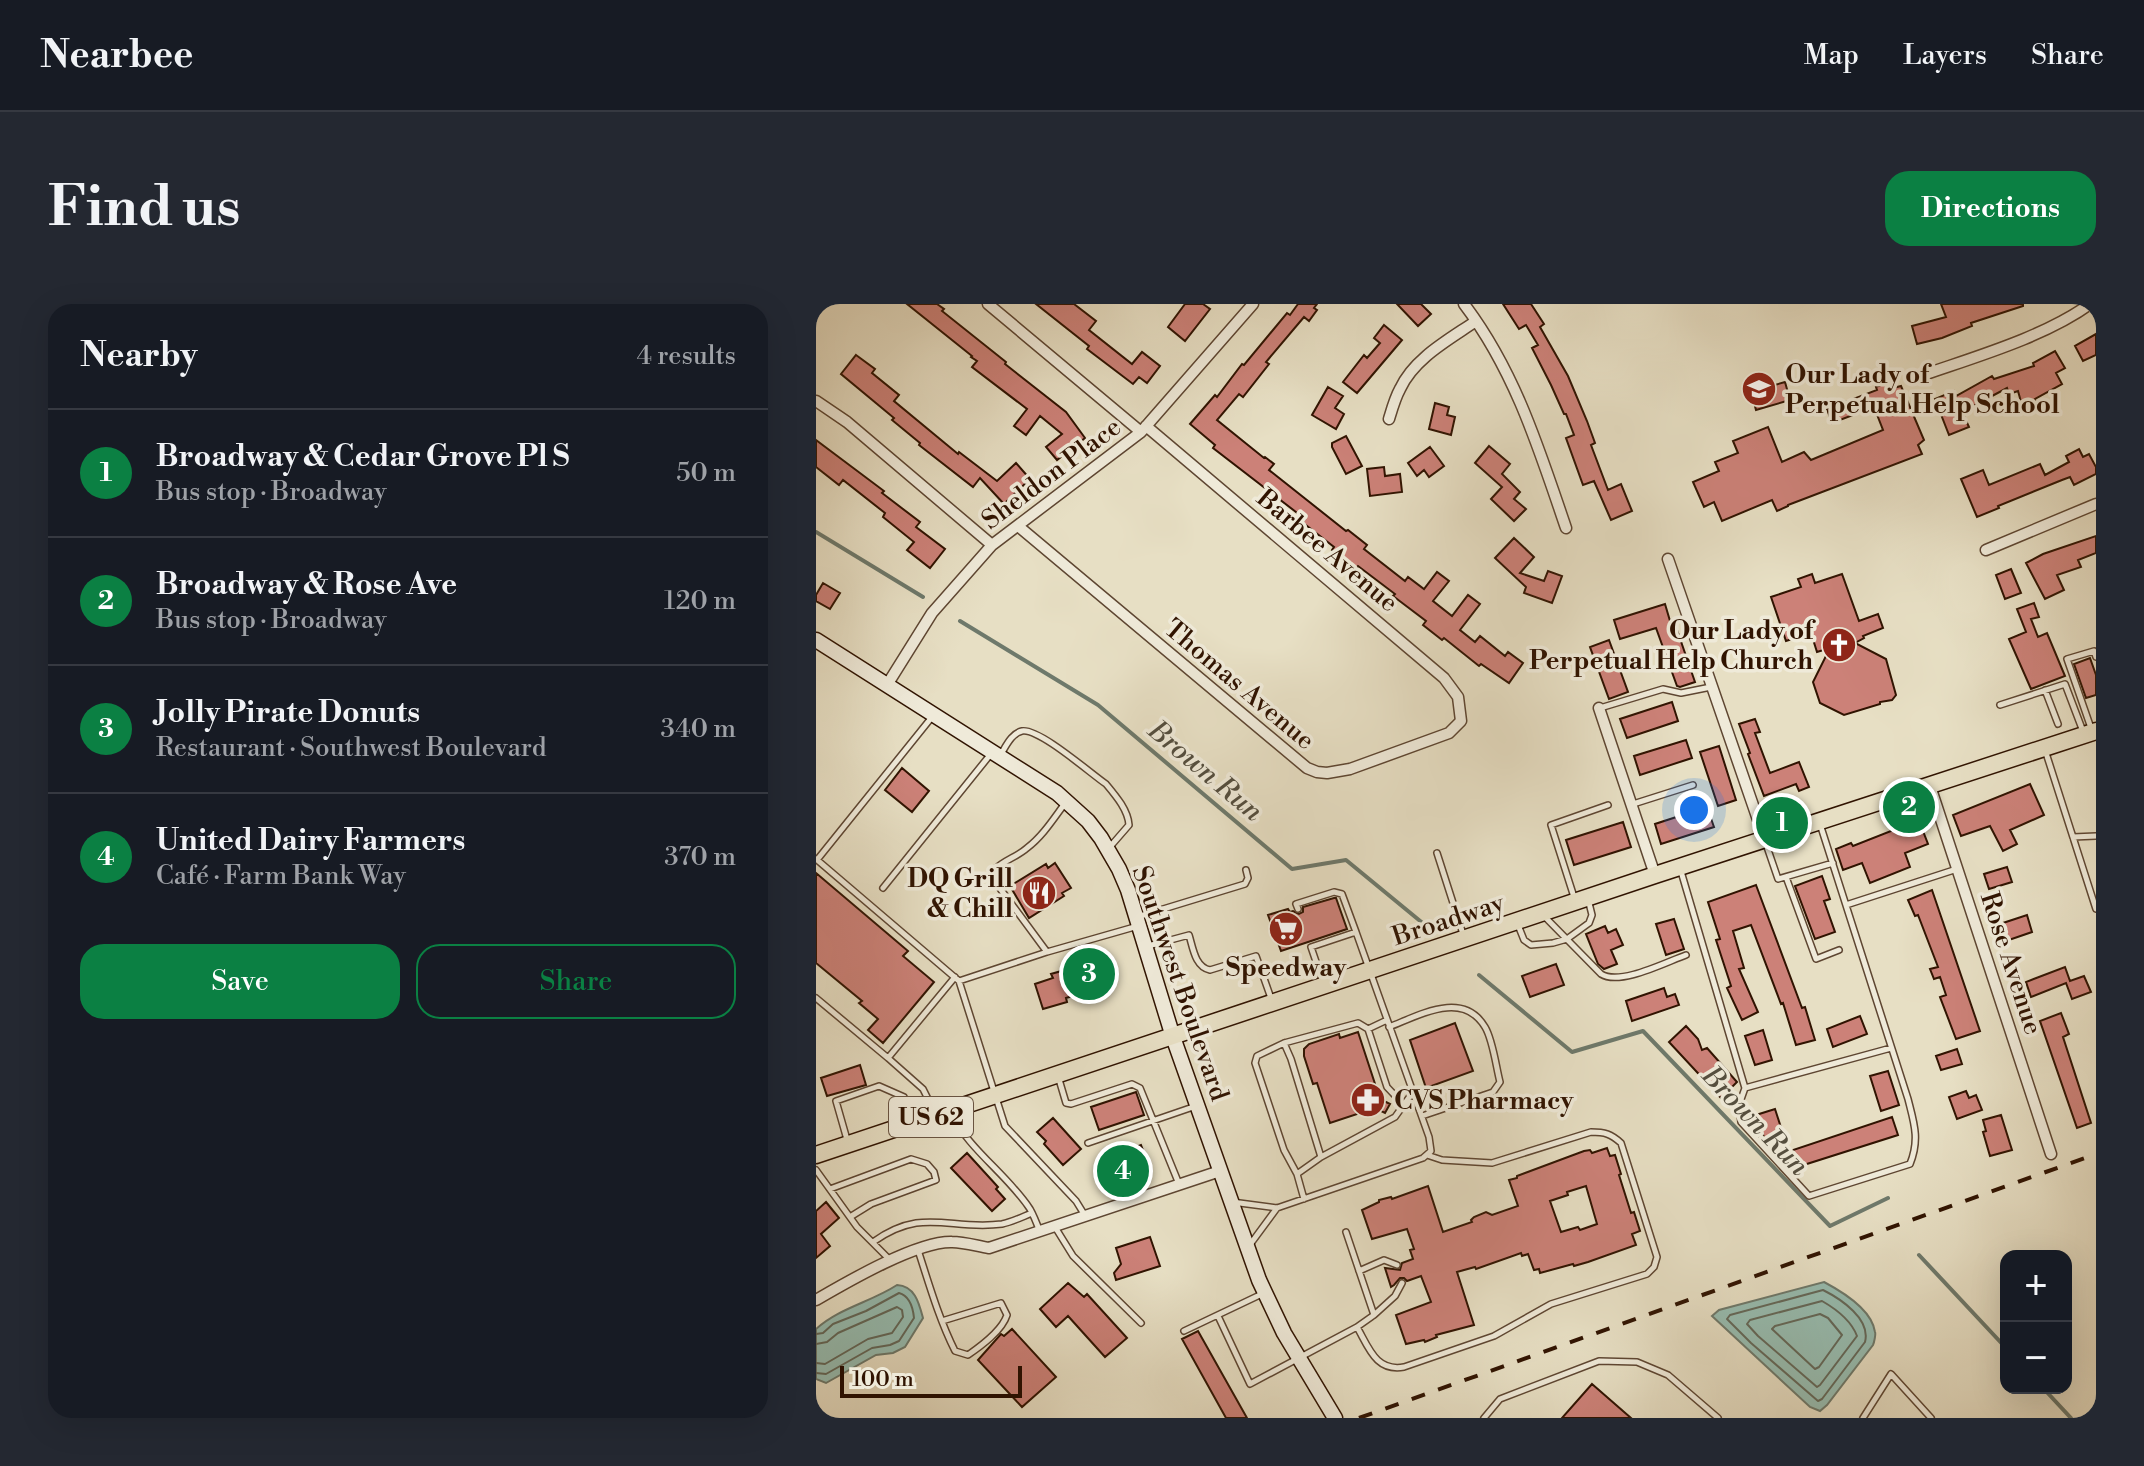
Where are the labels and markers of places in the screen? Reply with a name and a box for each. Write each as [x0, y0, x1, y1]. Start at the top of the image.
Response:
place label: Our Lady of Perpetual Help School [1785, 359, 2060, 421]
school or university icon: Our Lady of Perpetual Help School [1740, 370, 1778, 408]
place label: Our Lady of Perpetual Help Church [1529, 615, 1816, 677]
church icon: Our Lady of Perpetual Help Church [1820, 626, 1858, 664]
pin: 2 [1883, 777, 1935, 837]
pin: 1 [1756, 793, 1808, 853]
place label: DQ Grill & Chill [907, 863, 1013, 925]
restaurant icon: DQ Grill & Chill [1020, 874, 1058, 912]
supermarket icon: Speedway [1267, 910, 1305, 948]
pin: 3 [1063, 944, 1115, 1004]
place label: Speedway [1226, 952, 1347, 984]
pharmacy icon: CVS Pharmacy [1349, 1081, 1387, 1119]
place label: CVS Pharmacy [1394, 1085, 1575, 1117]
pin: 4 [1097, 1141, 1149, 1201]

